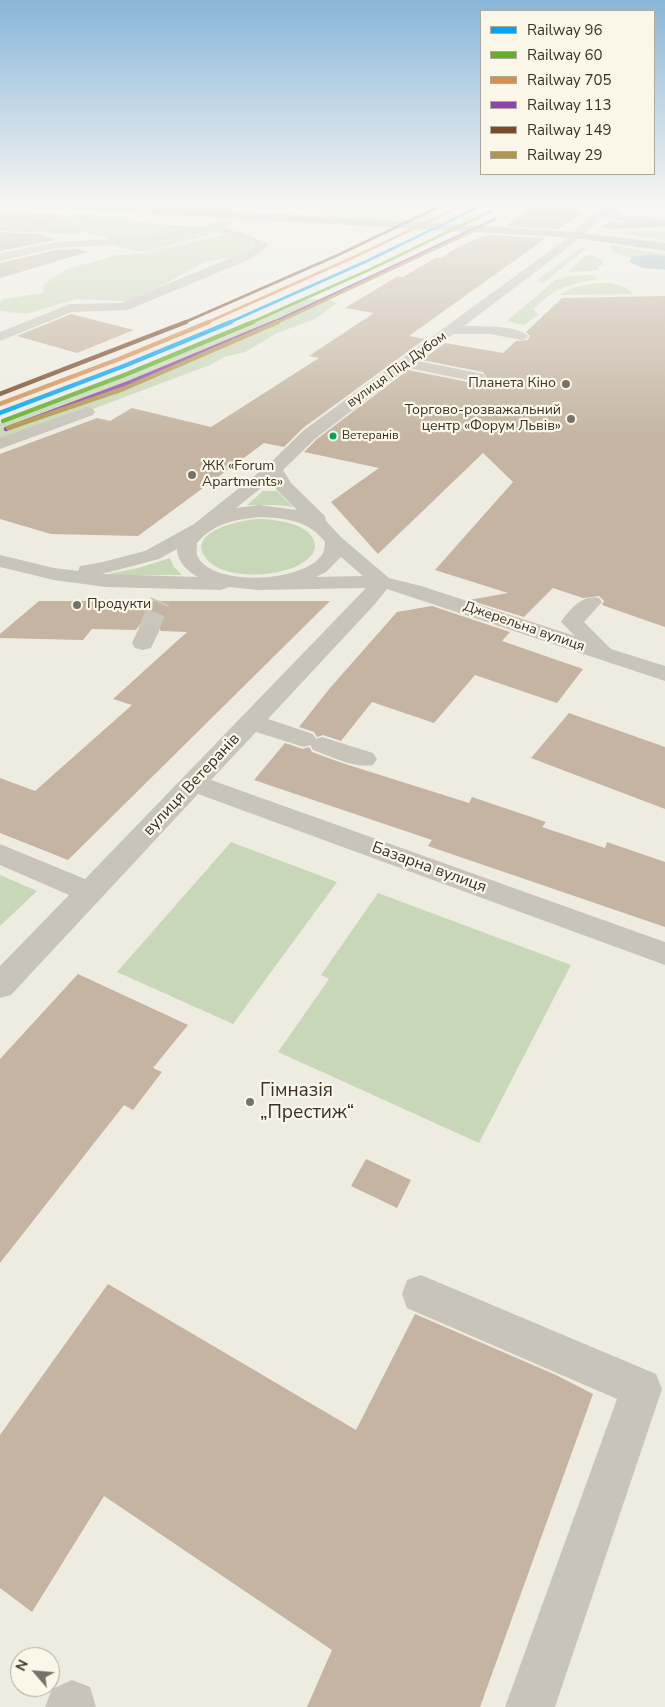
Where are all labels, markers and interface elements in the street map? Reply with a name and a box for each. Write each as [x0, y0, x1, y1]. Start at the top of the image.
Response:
legend [480, 10, 655, 175]
text: Railway 96 [527, 20, 603, 40]
text: Railway 60 [527, 45, 603, 65]
text: Railway 705 [527, 70, 612, 90]
text: Railway 113 [527, 95, 612, 115]
text: Railway 149 [527, 120, 612, 140]
text: Railway 29 [527, 145, 603, 165]
street label: вулиця Під Дубом [344, 328, 450, 412]
place label: Планета Кіно [468, 376, 556, 392]
marker: Планета Кіно [560, 378, 572, 390]
place label: Торгово-розважальний центр «Форум Львів» [405, 403, 561, 436]
marker: Торгово-розважальний центр «Форум Львів» [565, 413, 577, 425]
place label: Ветеранів [342, 429, 399, 443]
marker: Ветеранів [328, 431, 338, 441]
place label: ЖК «Forum Apartments» [202, 459, 283, 492]
marker: ЖК «Forum Apartments» [186, 469, 198, 481]
place label: Продукти [87, 597, 151, 613]
street label: Джерельна вулиця [461, 598, 587, 656]
marker: Продукти [71, 599, 83, 611]
street label: вулиця Ветеранів [140, 730, 244, 840]
street label: Базарна вулиця [369, 838, 489, 898]
place label: Гімназія „Престиж“ [260, 1080, 354, 1124]
marker: Гімназія „Престиж“ [244, 1096, 256, 1108]
north arrow [10, 1647, 60, 1697]
text: N [11, 1656, 33, 1674]

